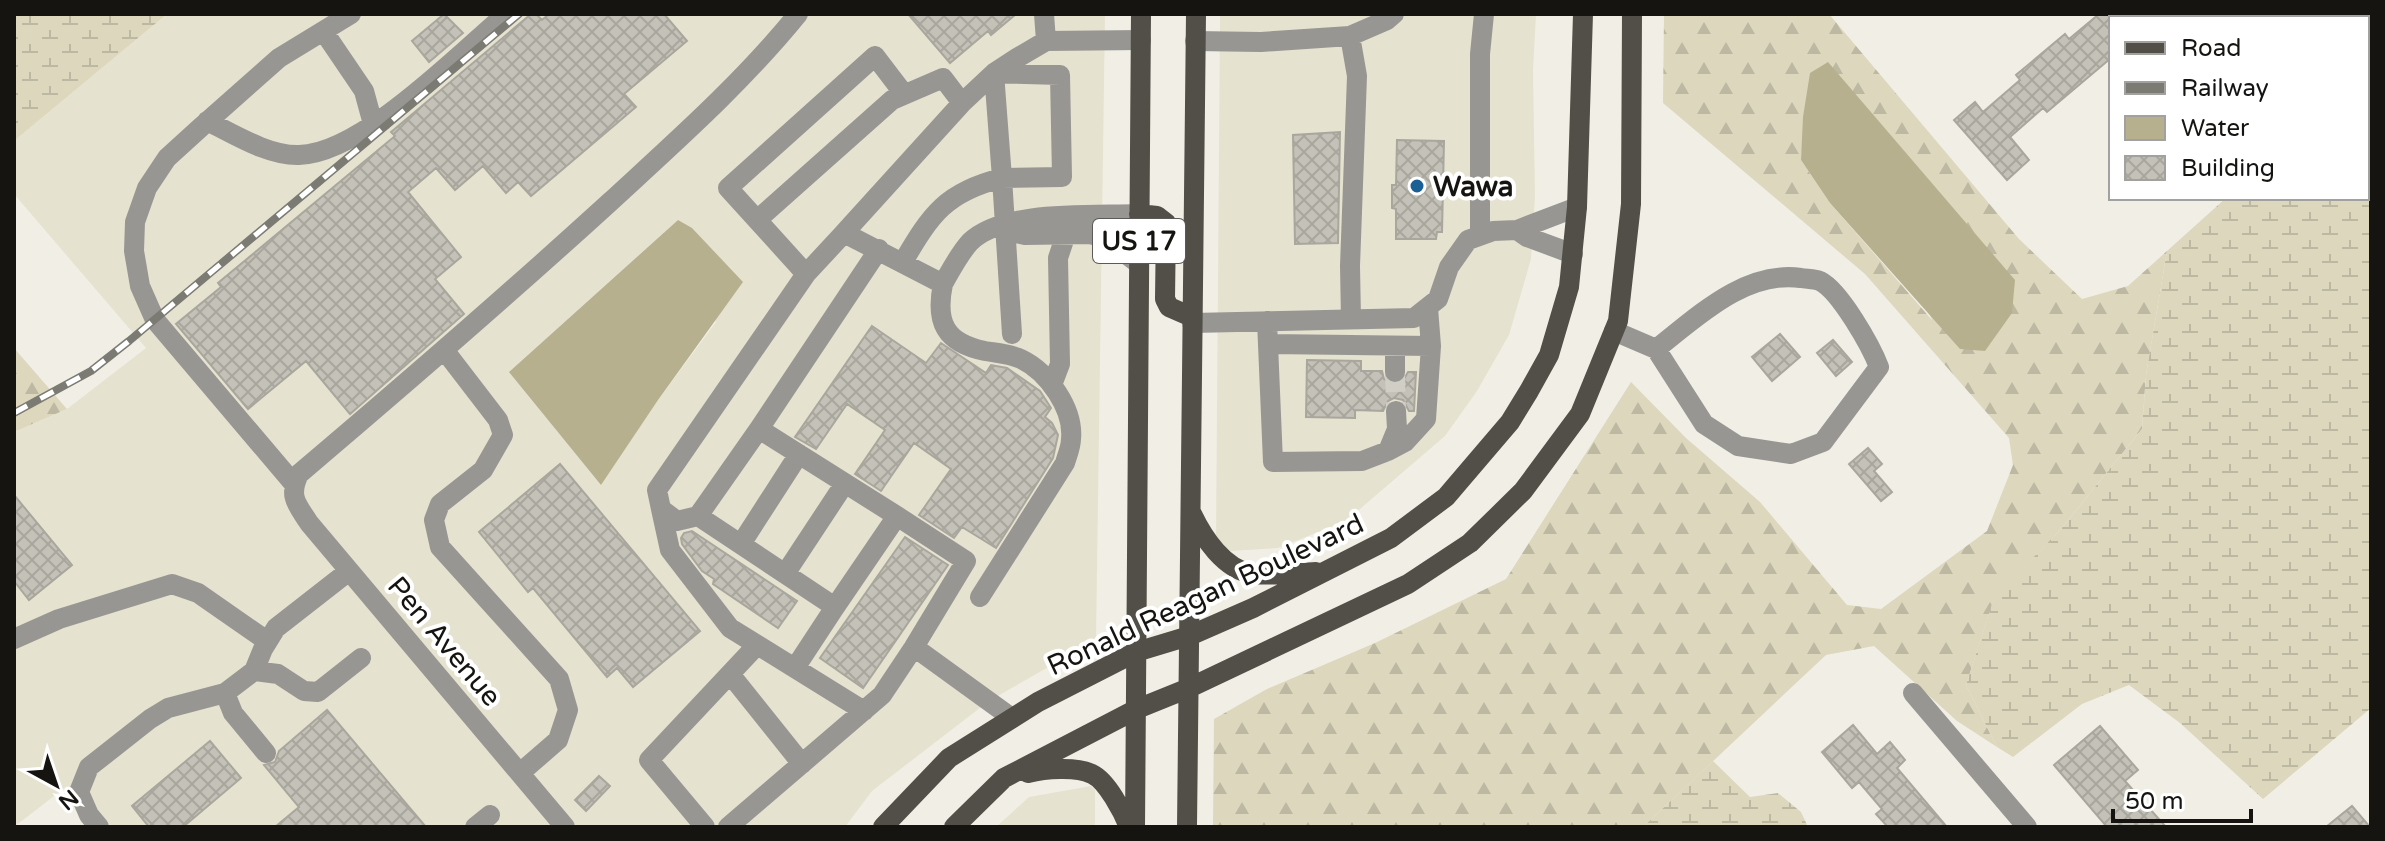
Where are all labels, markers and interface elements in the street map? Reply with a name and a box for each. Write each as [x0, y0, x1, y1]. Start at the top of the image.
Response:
legend [2109, 16, 2369, 200]
text: Road [2181, 34, 2241, 63]
text: Railway [2181, 74, 2269, 103]
text: Water [2181, 114, 2250, 143]
text: Building [2181, 154, 2275, 183]
place label: Wawa [1433, 170, 1513, 204]
marker: Wawa [1408, 177, 1426, 195]
road number: US 17 [1093, 219, 1185, 263]
street label: Ronald Reagan Boulevard [1042, 507, 1369, 683]
street label: Pen Avenue [380, 570, 508, 713]
north arrow [16, 745, 96, 825]
scale bar [2113, 773, 2251, 823]
text: N [53, 784, 83, 815]
text: 50 m [2125, 787, 2183, 816]

